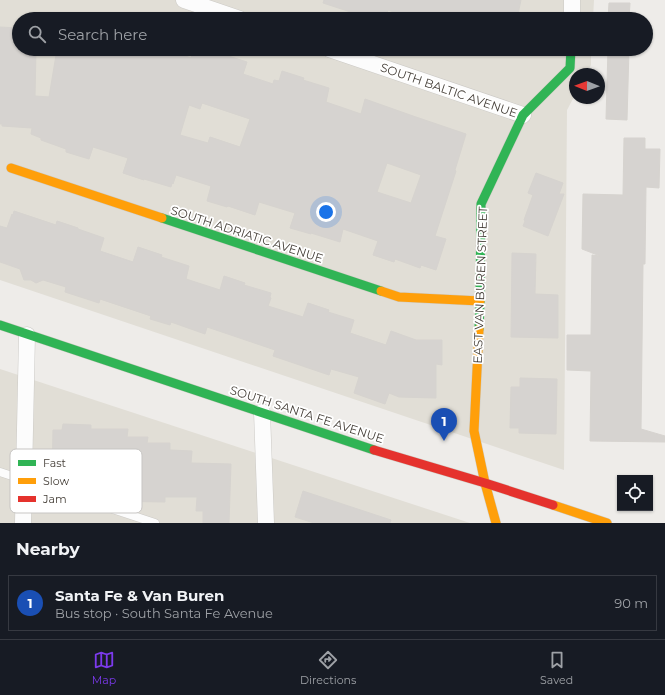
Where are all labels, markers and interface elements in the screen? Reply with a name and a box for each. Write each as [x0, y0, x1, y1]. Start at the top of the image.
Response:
search box [12, 12, 653, 56]
icon: search [26, 23, 48, 45]
text: Search here [58, 25, 147, 44]
street label: SOUTH BALTIC AVENUE [378, 59, 520, 121]
north arrow [569, 68, 605, 104]
street label: SOUTH ADRIATIC AVENUE [169, 202, 325, 266]
your location [316, 202, 336, 222]
street label: EAST VAN BUREN STREET [470, 206, 490, 364]
street label: SOUTH SANTA FE AVENUE [228, 382, 386, 446]
pin: 1 [431, 408, 457, 441]
legend [10, 449, 142, 513]
text: Fast [43, 456, 67, 470]
text: Slow [43, 474, 69, 488]
map controls [617, 475, 653, 511]
button: locate [617, 475, 653, 511]
text: Jam [42, 492, 67, 506]
text: Nearby [16, 539, 80, 559]
text: Santa Fe & Van Buren [55, 586, 224, 605]
text: 1 [27, 595, 33, 611]
text: 90 m [614, 595, 648, 611]
text: Bus stop · South Santa Fe Avenue [55, 605, 273, 621]
tab: Map [92, 649, 116, 687]
tab: Directions [300, 649, 356, 687]
tab: Saved [540, 649, 573, 687]

